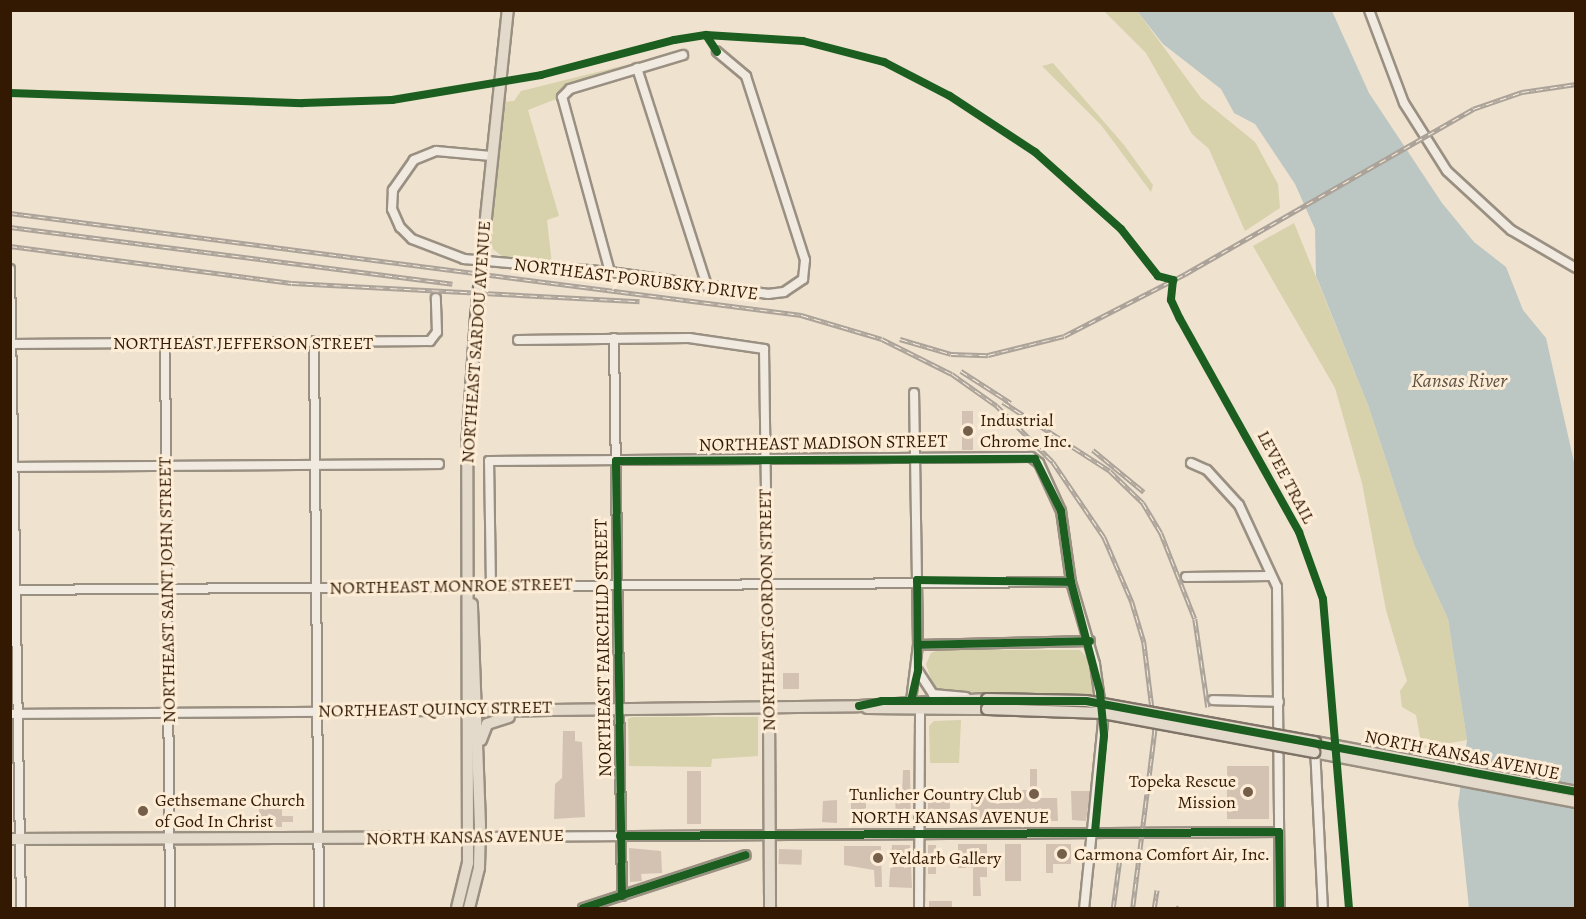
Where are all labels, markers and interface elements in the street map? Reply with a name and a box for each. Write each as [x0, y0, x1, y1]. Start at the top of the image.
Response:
street label: NORTHEAST SARDOU AVENUE [457, 220, 495, 464]
street label: NORTHEAST PORUBSKY DRIVE [513, 253, 759, 305]
street label: NORTHEAST JEFFERSON STREET [113, 332, 373, 354]
water label: Kansas River [1411, 368, 1507, 392]
place label: Industrial Chrome Inc. [980, 410, 1072, 452]
marker: Industrial Chrome Inc. [961, 424, 975, 438]
street label: LEVEE TRAIL [1252, 427, 1320, 527]
street label: NORTHEAST MADISON STREET [698, 430, 948, 456]
street label: NORTHEAST SAINT JOHN STREET [154, 457, 180, 723]
street label: NORTHEAST GORDON STREET [754, 489, 780, 731]
street label: NORTHEAST FAIRCHILD STREET [590, 519, 616, 777]
street label: NORTHEAST MONROE STREET [329, 573, 573, 599]
street label: NORTHEAST QUINCY STREET [318, 696, 552, 722]
street label: NORTH KANSAS AVENUE [1363, 725, 1561, 785]
place label: Topeka Rescue Mission [1129, 771, 1236, 814]
place label: Tunlicher Country Club [849, 783, 1022, 805]
marker: Topeka Rescue Mission [1241, 785, 1255, 799]
marker: Tunlicher Country Club [1027, 787, 1041, 801]
place label: Gethsemane Church of God In Christ [155, 790, 305, 832]
marker: Gethsemane Church of God In Christ [136, 804, 150, 818]
street label: NORTH KANSAS AVENUE [851, 806, 1049, 828]
street label: NORTH KANSAS AVENUE [366, 824, 564, 850]
place label: Carmona Comfort Air, Inc. [1074, 843, 1270, 865]
place label: Yeldarb Gallery [890, 847, 1001, 869]
marker: Carmona Comfort Air, Inc. [1055, 847, 1069, 861]
marker: Yeldarb Gallery [871, 851, 885, 865]

